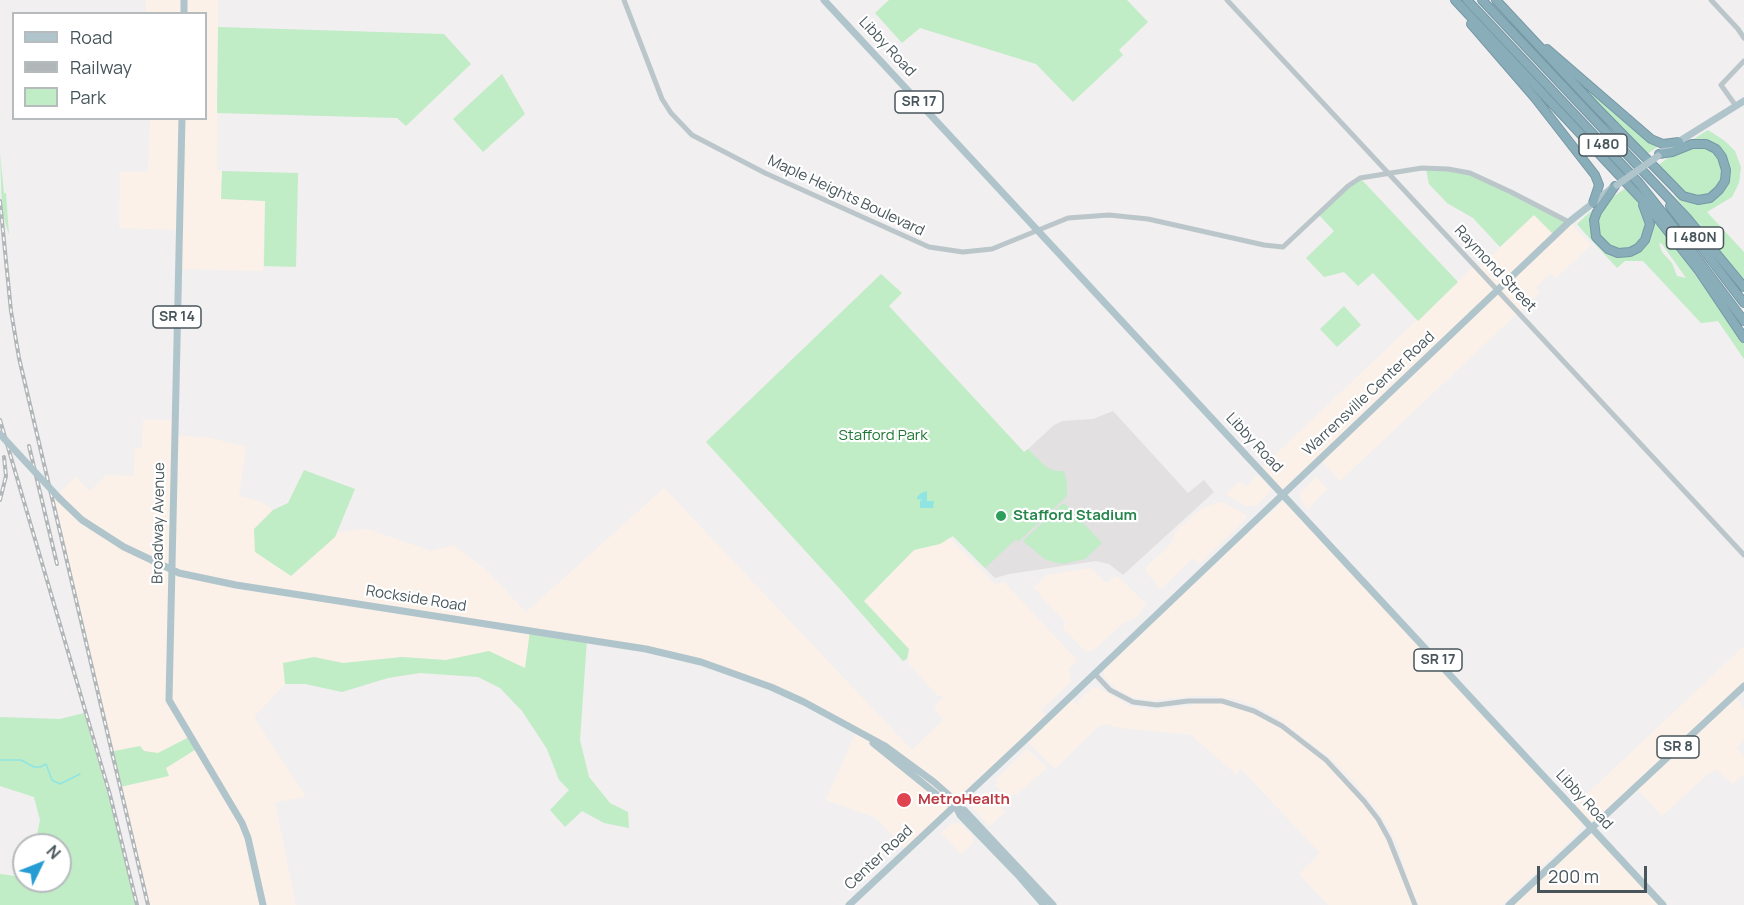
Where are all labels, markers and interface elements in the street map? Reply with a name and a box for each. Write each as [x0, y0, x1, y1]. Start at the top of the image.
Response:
legend [12, 12, 207, 120]
street label: Libby Road [855, 13, 919, 81]
text: Road [70, 25, 113, 49]
text: Railway [70, 55, 132, 79]
text: Park [70, 85, 106, 109]
road number: SR 17 [895, 91, 943, 113]
road number: I 480 [1579, 134, 1627, 156]
street label: Maple Heights Boulevard [765, 152, 927, 240]
street label: Raymond Street [1450, 222, 1540, 316]
road number: I 480N [1666, 227, 1724, 249]
road number: SR 14 [153, 306, 201, 328]
street label: Warrensville Center Road [1299, 328, 1439, 460]
street label: Libby Road [1222, 409, 1286, 477]
park label: Stafford Park [838, 427, 928, 445]
street label: Broadway Avenue [149, 462, 169, 584]
place label: Stafford Stadium [1013, 507, 1137, 525]
marker: Stafford Stadium [994, 509, 1008, 523]
street label: Rockside Road [364, 582, 468, 616]
road number: SR 17 [1414, 649, 1462, 671]
road number: SR 8 [1657, 736, 1699, 758]
street label: Libby Road [1552, 766, 1616, 834]
marker: MetroHealth [895, 791, 913, 809]
place label: MetroHealth [918, 791, 1010, 809]
street label: Center Road [841, 822, 917, 894]
north arrow [12, 833, 72, 893]
text: N [42, 840, 66, 864]
scale bar [1540, 854, 1650, 892]
text: 200 m [1548, 864, 1599, 888]

